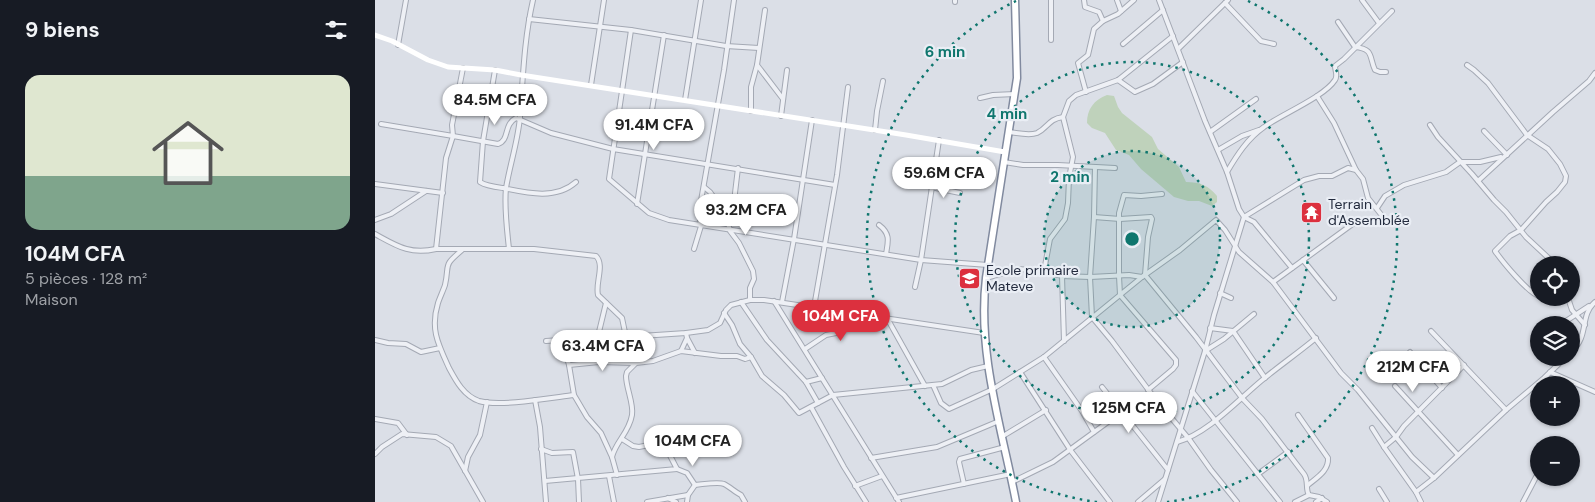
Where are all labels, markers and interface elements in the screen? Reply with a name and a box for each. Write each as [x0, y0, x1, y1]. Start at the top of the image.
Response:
text: 9 biens [25, 16, 100, 44]
icon: filters [322, 16, 350, 44]
text: 6 min [925, 42, 965, 62]
pin: 84.5M CFA [438, 84, 552, 126]
text: 84.5M CFA [453, 89, 537, 110]
text: 4 min [987, 104, 1027, 124]
icon: home [143, 108, 233, 198]
pin: 91.4M CFA [597, 108, 711, 151]
text: 91.4M CFA [614, 114, 694, 135]
pin: 59.6M CFA [887, 156, 1001, 199]
text: 59.6M CFA [903, 162, 985, 183]
text: 2 min [1050, 167, 1090, 187]
pin: 93.2M CFA [689, 194, 803, 236]
place label: Terrain d'Assemblée [1328, 195, 1410, 229]
text: 93.2M CFA [705, 199, 787, 220]
temple icon: Terrain d'Assemblée [1300, 200, 1324, 224]
centre of rings [1123, 230, 1141, 248]
text: 104M CFA [25, 240, 125, 268]
map controls [1530, 256, 1580, 486]
button: locate [1530, 256, 1580, 306]
place label: Ecole primaire Mateve [986, 261, 1079, 295]
school or university icon: Ecole primaire Mateve [958, 266, 982, 290]
text: 5 pièces · 128 m² [25, 268, 147, 289]
text: Maison [25, 289, 78, 310]
pin: 104M CFA [789, 300, 893, 342]
text: 104M CFA [803, 305, 879, 326]
button: layers [1530, 316, 1580, 366]
pin: 63.4M CFA [546, 330, 660, 372]
text: 63.4M CFA [562, 335, 645, 356]
pin: 212M CFA [1361, 350, 1465, 393]
text: 212M CFA [1376, 356, 1450, 377]
button: + [1530, 376, 1580, 426]
pin: 125M CFA [1077, 392, 1181, 434]
text: 125M CFA [1092, 397, 1166, 418]
pin: 104M CFA [641, 424, 745, 467]
text: 104M CFA [655, 430, 731, 451]
button: − [1530, 436, 1580, 486]

